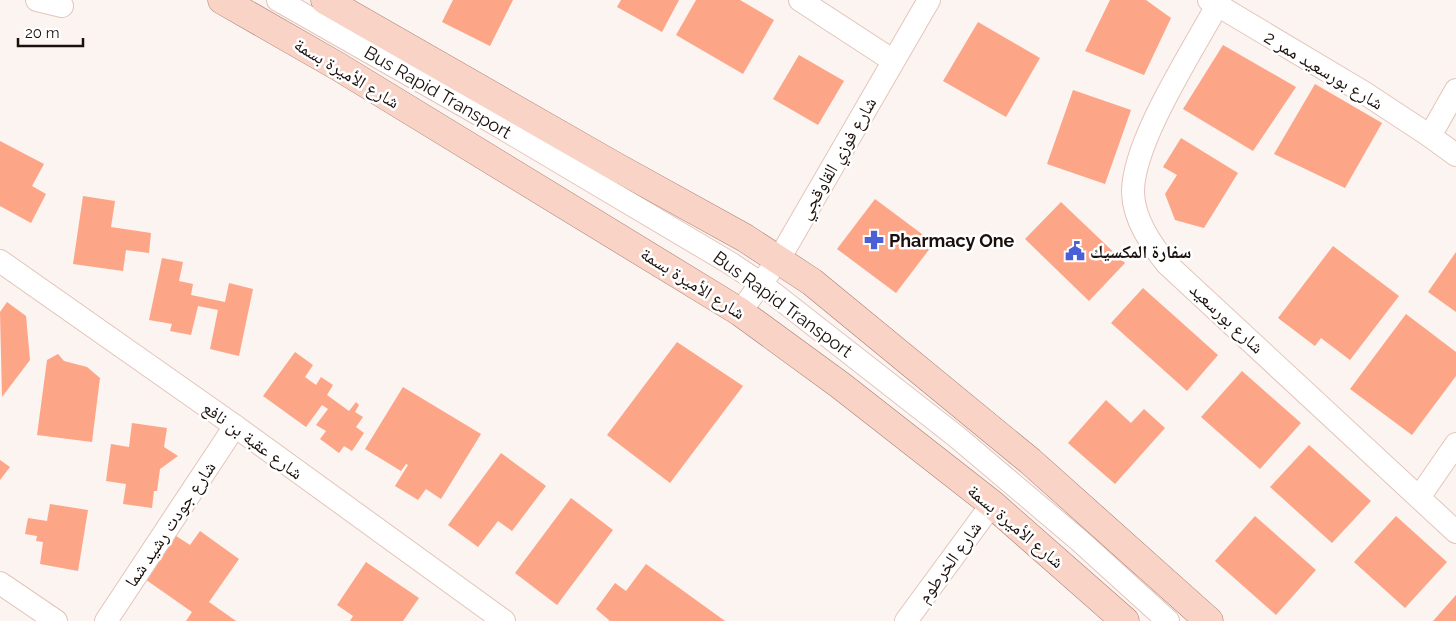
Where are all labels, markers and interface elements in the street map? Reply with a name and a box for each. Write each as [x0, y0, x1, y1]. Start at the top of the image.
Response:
scale bar [18, 15, 82, 47]
text: 20 m [25, 24, 60, 42]
street label: شارع بورسعيد ممر 2 [1260, 26, 1387, 115]
street label: شارع الأميرة بسمة [290, 33, 403, 113]
street label: Bus Rapid Transport [361, 41, 515, 143]
street label: شارع فوزي القاوقجي [794, 93, 884, 225]
pharmacy icon: Pharmacy One [863, 229, 885, 251]
place label: Pharmacy One [889, 230, 1015, 251]
public building icon: سفارة المكسيك [1064, 240, 1086, 262]
place label: سفارة المكسيك [1090, 241, 1191, 262]
street label: شارع الأميرة بسمة [637, 243, 749, 324]
street label: Bus Rapid Transport [709, 247, 857, 361]
street label: شارع بورسعيد [1185, 278, 1268, 358]
street label: شارع عقبة بن نافع [198, 397, 307, 485]
street label: شارع جودت رشيد شما [120, 457, 221, 591]
street label: شارع الأميرة بسمة [963, 480, 1068, 573]
street label: شارع الخرطوم [913, 517, 987, 608]

